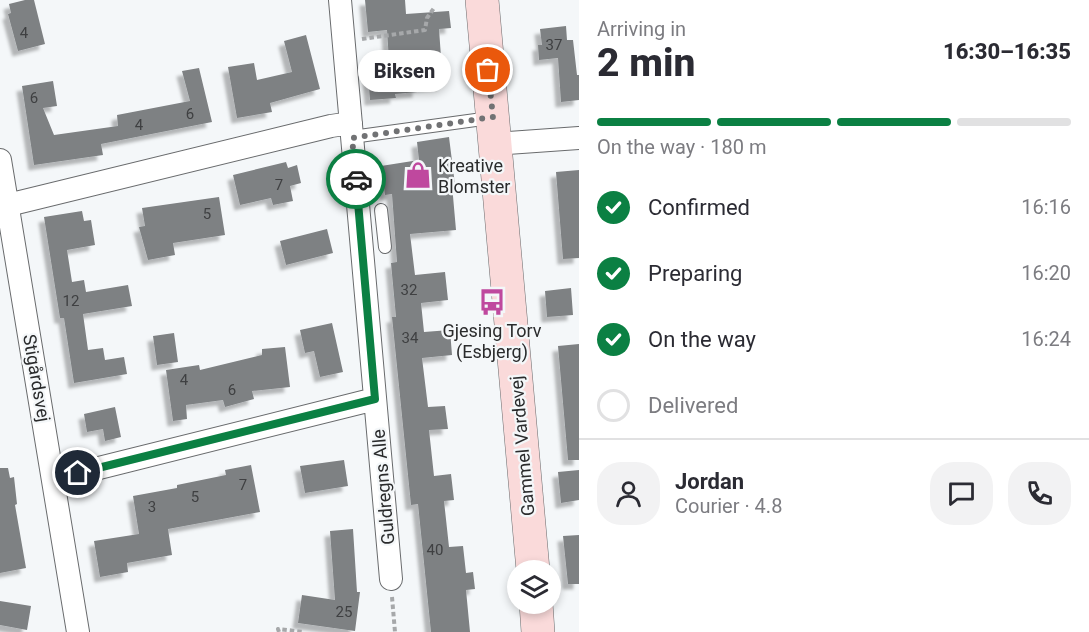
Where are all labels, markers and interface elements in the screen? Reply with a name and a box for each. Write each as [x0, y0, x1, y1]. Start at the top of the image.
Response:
text: Arriving in [597, 17, 686, 41]
house number: 4 [20, 24, 29, 42]
house number: 37 [546, 36, 562, 54]
text: 16:30–16:35 [943, 39, 1071, 64]
text: 2 min [597, 40, 695, 86]
pin [462, 44, 513, 95]
callout: Biksen [359, 49, 452, 91]
icon: bag [471, 53, 504, 86]
text: Biksen [374, 59, 435, 83]
house number: 6 [30, 89, 38, 107]
house number: 6 [186, 105, 194, 123]
house number: 4 [135, 116, 144, 134]
text: On the way · 180 m [597, 135, 766, 159]
courier [326, 149, 386, 209]
place label: Kreative Blomster [438, 155, 510, 197]
shop icon: Kreative Blomster [403, 160, 433, 190]
icon: car [340, 163, 373, 196]
house number: 7 [275, 176, 283, 194]
icon: check [597, 191, 630, 224]
text: Confirmed [648, 195, 750, 220]
text: 16:16 [1021, 195, 1071, 219]
house number: 5 [203, 205, 211, 223]
icon: check [597, 257, 630, 290]
text: Preparing [648, 261, 742, 286]
text: 16:20 [1021, 261, 1071, 285]
house number: 32 [401, 281, 417, 299]
bus stop icon: Gjesing Torv (Esbjerg) [477, 287, 507, 317]
house number: 12 [63, 292, 79, 310]
place label: Gjesing Torv (Esbjerg) [442, 320, 542, 363]
icon: check [597, 323, 630, 356]
text: On the way [648, 327, 756, 352]
text: 16:24 [1021, 327, 1071, 351]
house number: 34 [402, 329, 419, 347]
street label: Stigårdsvej [19, 333, 55, 423]
house number: 4 [180, 371, 189, 389]
street label: Gammel Vardevej [505, 375, 539, 517]
house number: 6 [228, 381, 236, 399]
text: Delivered [648, 393, 738, 418]
street label: Guldregns Alle [367, 428, 399, 546]
pin [52, 447, 103, 498]
icon: home [61, 456, 94, 489]
button: person [597, 462, 660, 525]
button: chat [930, 462, 993, 525]
button: phone [1008, 462, 1071, 525]
text: Jordan [675, 469, 744, 494]
house number: 7 [239, 476, 247, 494]
house number: 5 [191, 488, 199, 506]
text: Courier · 4.8 [675, 494, 782, 518]
house number: 3 [148, 498, 156, 516]
house number: 40 [427, 541, 443, 559]
map controls [507, 560, 561, 614]
button: layers [507, 560, 561, 614]
house number: 25 [336, 603, 352, 621]

